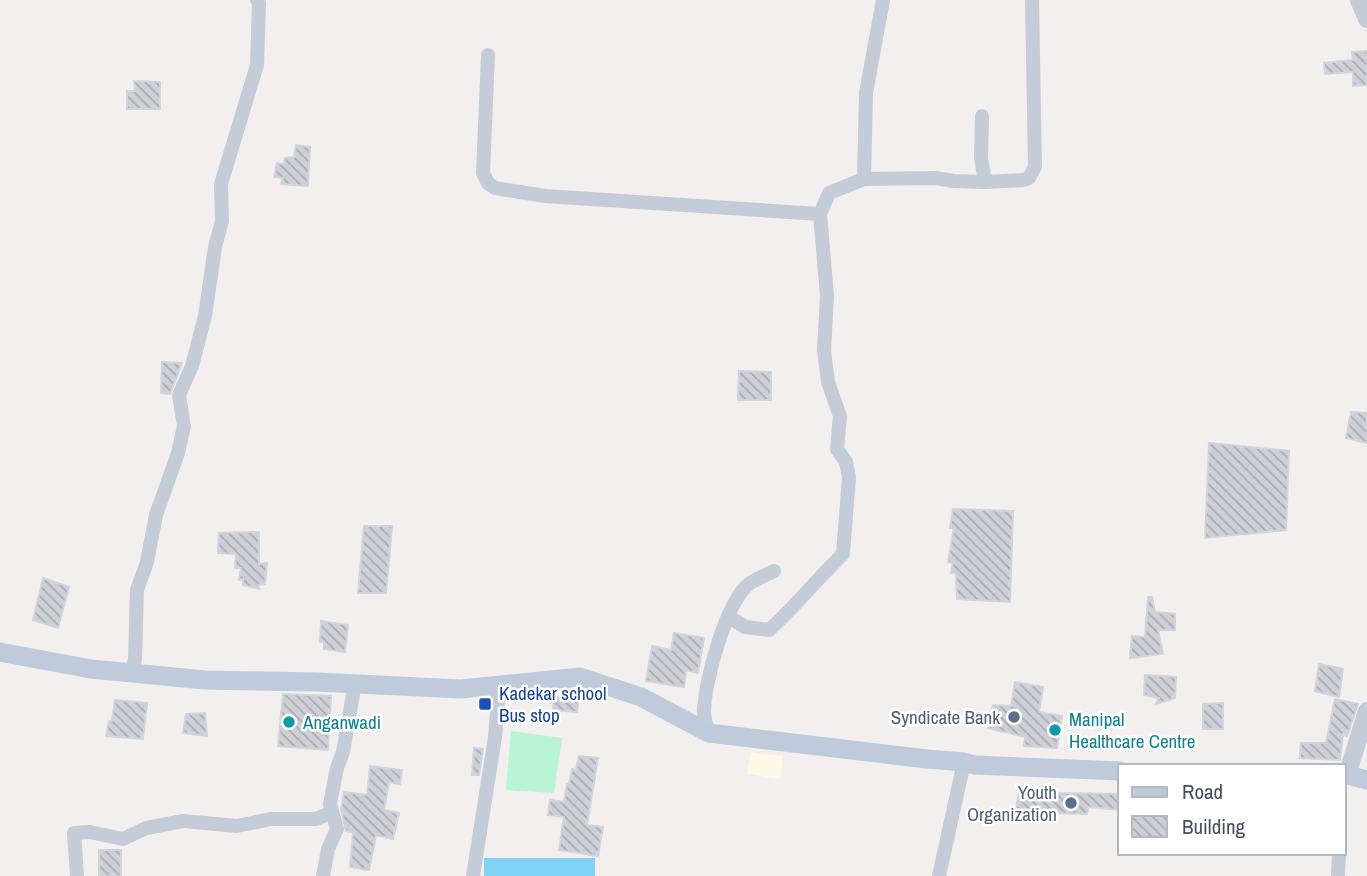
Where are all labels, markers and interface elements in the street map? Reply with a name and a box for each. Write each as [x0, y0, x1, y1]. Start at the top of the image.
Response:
place label: Kadekar school Bus stop [499, 680, 606, 728]
marker: Kadekar school Bus stop [477, 696, 493, 712]
place label: Syndicate Bank [891, 704, 1000, 730]
place label: Manipal Healthcare Centre [1069, 706, 1195, 754]
place label: Anganwadi [302, 709, 381, 735]
marker: Syndicate Bank [1006, 709, 1022, 725]
marker: Anganwadi [281, 714, 297, 730]
marker: Manipal Healthcare Centre [1047, 722, 1063, 738]
legend [1118, 764, 1346, 855]
text: Road [1182, 777, 1223, 806]
place label: Youth Organization [967, 779, 1057, 827]
marker: Youth Organization [1063, 795, 1079, 811]
text: Building [1182, 812, 1246, 841]

